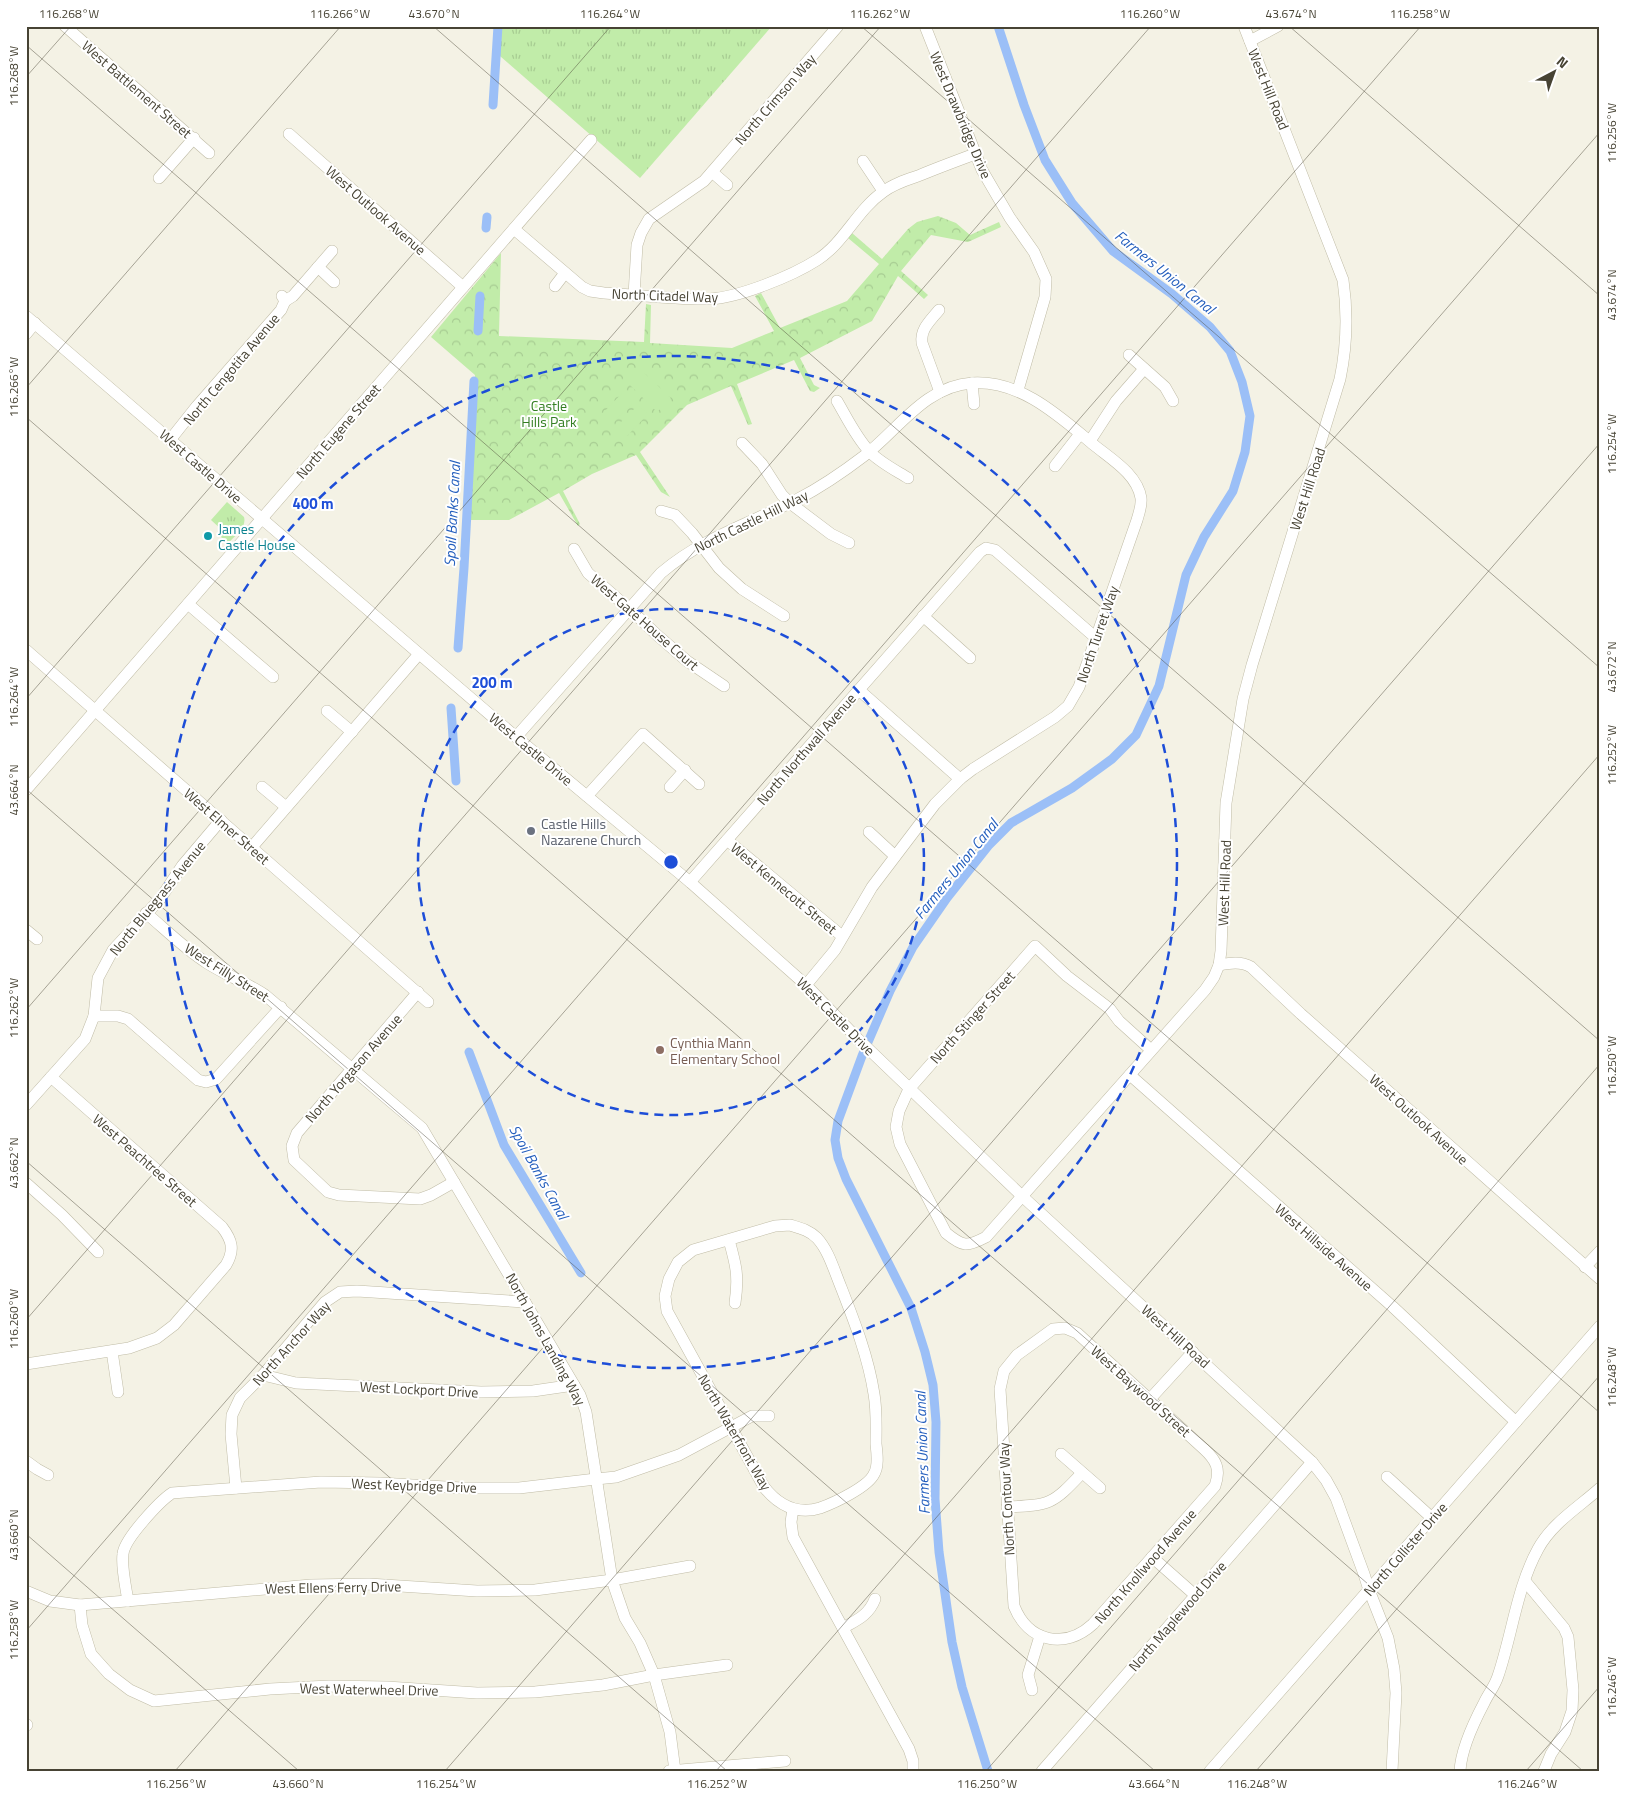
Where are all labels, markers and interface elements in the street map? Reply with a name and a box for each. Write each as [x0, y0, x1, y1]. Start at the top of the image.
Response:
text: 116.268°W [39, 4, 99, 23]
text: 116.266°W [310, 4, 370, 23]
text: 43.670°N [408, 4, 460, 23]
text: 116.264°W [580, 4, 640, 23]
text: 116.262°W [850, 4, 910, 23]
text: 116.260°W [1120, 4, 1180, 23]
text: 43.674°N [1265, 4, 1317, 23]
text: 116.258°W [1390, 4, 1450, 23]
street label: West Battlement Street [77, 35, 197, 143]
street label: West Hill Road [1243, 45, 1295, 133]
text: 116.268°W [4, 46, 23, 106]
street label: West Drawbridge Drive [925, 48, 997, 182]
north arrow [1528, 48, 1578, 98]
street label: North Crimson Way [729, 49, 821, 149]
text: N [1552, 51, 1573, 73]
text: 116.256°W [1602, 103, 1621, 163]
street label: West Outlook Avenue [321, 160, 431, 260]
water label: Farmers Union Canal [1110, 224, 1221, 321]
text: 43.674°N [1602, 269, 1621, 321]
street label: North Citadel Way [611, 283, 719, 307]
street label: North Cengotita Avenue [178, 308, 284, 430]
text: 116.266°W [4, 357, 23, 417]
street label: North Eugene Street [291, 379, 385, 483]
park label: Castle Hills Park [521, 395, 577, 432]
text: 116.254°W [1602, 414, 1621, 474]
street label: West Castle Drive [155, 424, 247, 508]
street label: West Hill Road [1284, 445, 1330, 533]
water label: Spoil Banks Canal [438, 459, 466, 567]
street label: North Castle Hill Way [690, 484, 812, 558]
text: 400 m [292, 492, 334, 515]
place label: James Castle House [218, 518, 295, 555]
marker: James Castle House [202, 530, 214, 542]
street label: West Gate House Court [586, 569, 704, 675]
street label: North Turret Way [1071, 583, 1123, 685]
text: 43.672°N [1602, 641, 1621, 693]
text: 116.264°W [4, 667, 23, 727]
text: 200 m [471, 671, 513, 694]
street label: North Northwall Avenue [751, 688, 861, 810]
street label: West Castle Drive [485, 708, 577, 790]
text: 116.252°W [1602, 725, 1621, 785]
text: 43.664°N [4, 764, 23, 816]
street label: West Elmer Street [180, 783, 275, 869]
place label: Castle Hills Nazarene Church [541, 813, 641, 850]
water label: Farmers Union Canal [908, 813, 1005, 924]
marker: Castle Hills Nazarene Church [525, 825, 537, 837]
street label: North Bluegrass Avenue [104, 836, 210, 960]
street label: West Kennecott Street [726, 837, 842, 939]
street label: West Hill Road [1212, 840, 1236, 926]
centre of rings [662, 853, 680, 871]
street label: West Filly Street [181, 938, 274, 1007]
street label: North Stinger Street [925, 966, 1019, 1068]
street label: West Castle Drive [792, 972, 880, 1060]
text: 116.262°W [4, 978, 23, 1038]
street label: North Yorgason Avenue [300, 1009, 406, 1127]
place label: Cynthia Mann Elementary School [670, 1032, 780, 1069]
text: 116.250°W [1602, 1036, 1621, 1096]
marker: Cynthia Mann Elementary School [654, 1044, 666, 1056]
street label: West Outlook Avenue [1365, 1069, 1473, 1169]
street label: West Peachtree Street [88, 1109, 202, 1211]
water label: Spoil Banks Canal [503, 1120, 575, 1225]
text: 43.662°N [4, 1137, 23, 1189]
street label: West Hillside Avenue [1270, 1199, 1378, 1295]
street label: North Johns Landing Way [501, 1269, 591, 1409]
text: 116.260°W [4, 1289, 23, 1349]
street label: North Anchor Way [247, 1296, 335, 1390]
street label: West Hill Road [1137, 1299, 1215, 1373]
street label: West Baywood Street [1086, 1340, 1196, 1442]
text: 116.248°W [1602, 1347, 1621, 1407]
street label: North Waterfront Way [693, 1370, 777, 1494]
street label: West Lockport Drive [359, 1375, 479, 1403]
water label: Farmers Union Canal [908, 1389, 936, 1515]
street label: North Contour Way [993, 1442, 1019, 1556]
street label: West Keybridge Drive [351, 1472, 477, 1498]
street label: North Collister Drive [1358, 1497, 1452, 1601]
street label: North Knollwood Avenue [1089, 1504, 1201, 1628]
text: 43.660°N [4, 1509, 23, 1561]
street label: North Maplewood Drive [1123, 1556, 1231, 1676]
street label: West Ellens Ferry Drive [265, 1575, 401, 1599]
text: 116.258°W [4, 1600, 23, 1660]
text: 116.246°W [1602, 1657, 1621, 1717]
street label: West Waterwheel Drive [299, 1677, 439, 1701]
text: 116.256°W [146, 1774, 206, 1793]
text: 43.660°N [272, 1774, 324, 1793]
text: 116.254°W [416, 1774, 476, 1793]
text: 116.252°W [687, 1774, 747, 1793]
text: 116.250°W [957, 1774, 1017, 1793]
text: 43.664°N [1128, 1774, 1180, 1793]
text: 116.248°W [1227, 1774, 1287, 1793]
text: 116.246°W [1497, 1774, 1557, 1793]

